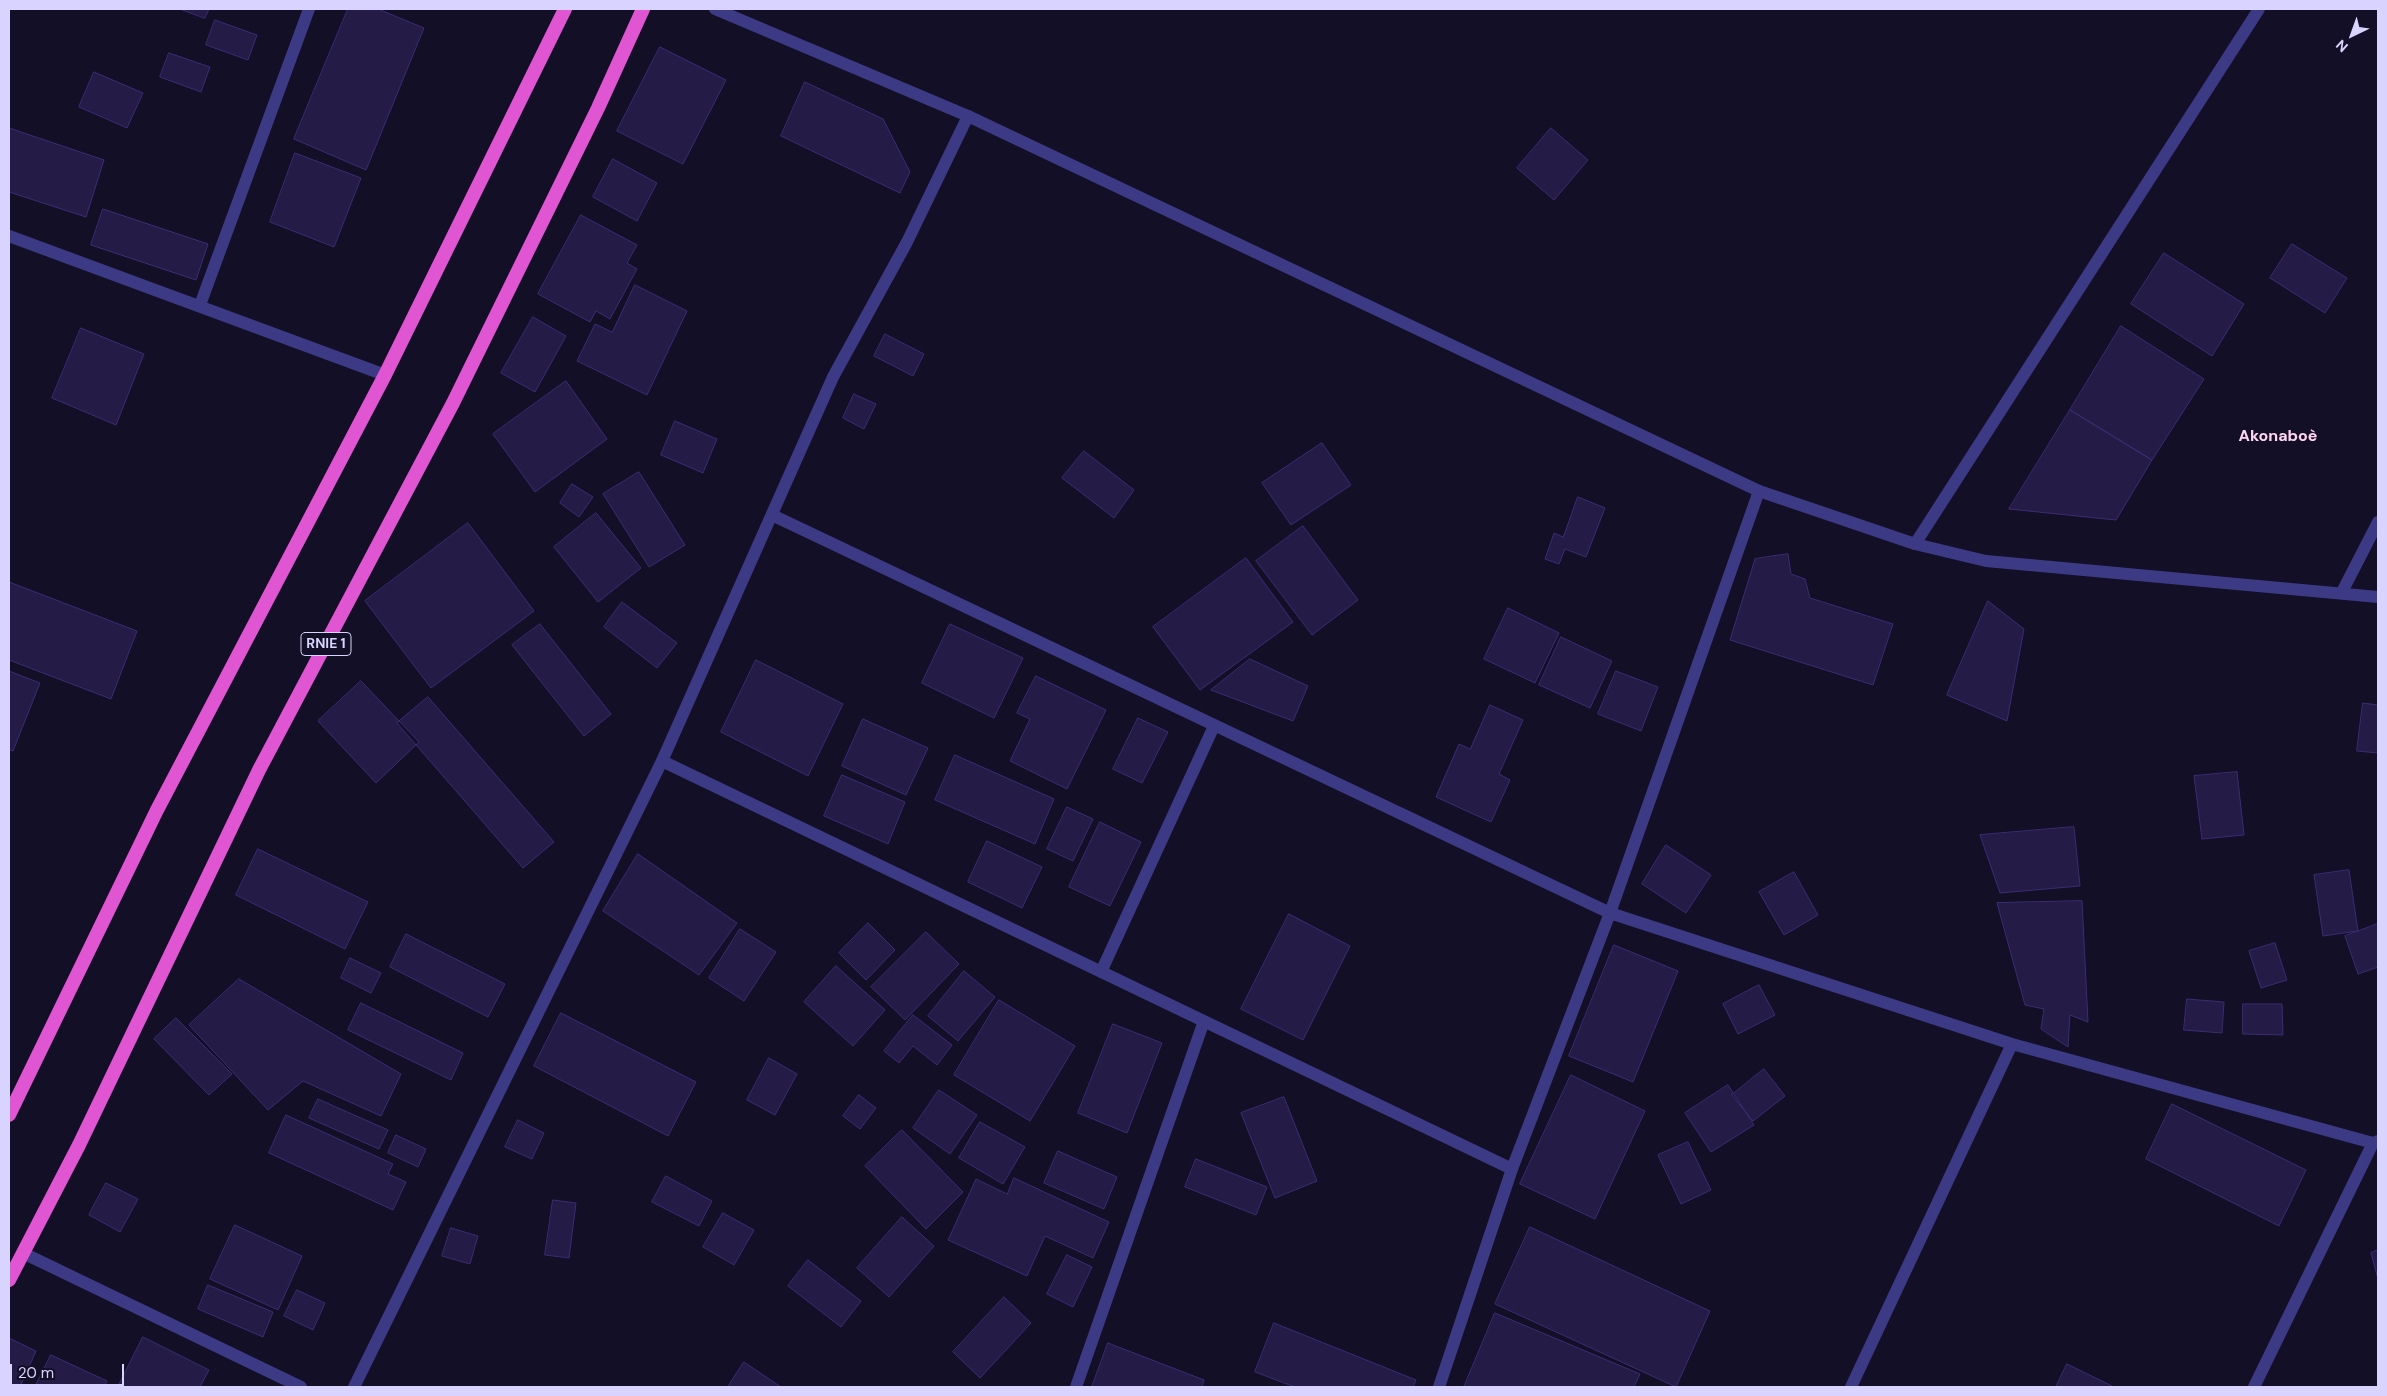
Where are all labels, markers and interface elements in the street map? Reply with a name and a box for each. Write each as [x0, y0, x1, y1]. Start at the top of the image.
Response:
north arrow [2327, 10, 2377, 60]
text: N [2332, 36, 2352, 56]
district label: Akonaboè [2239, 427, 2317, 447]
road number: RNIE 1 [301, 633, 351, 656]
scale bar [12, 1354, 126, 1386]
text: 20 m [18, 1363, 54, 1383]

